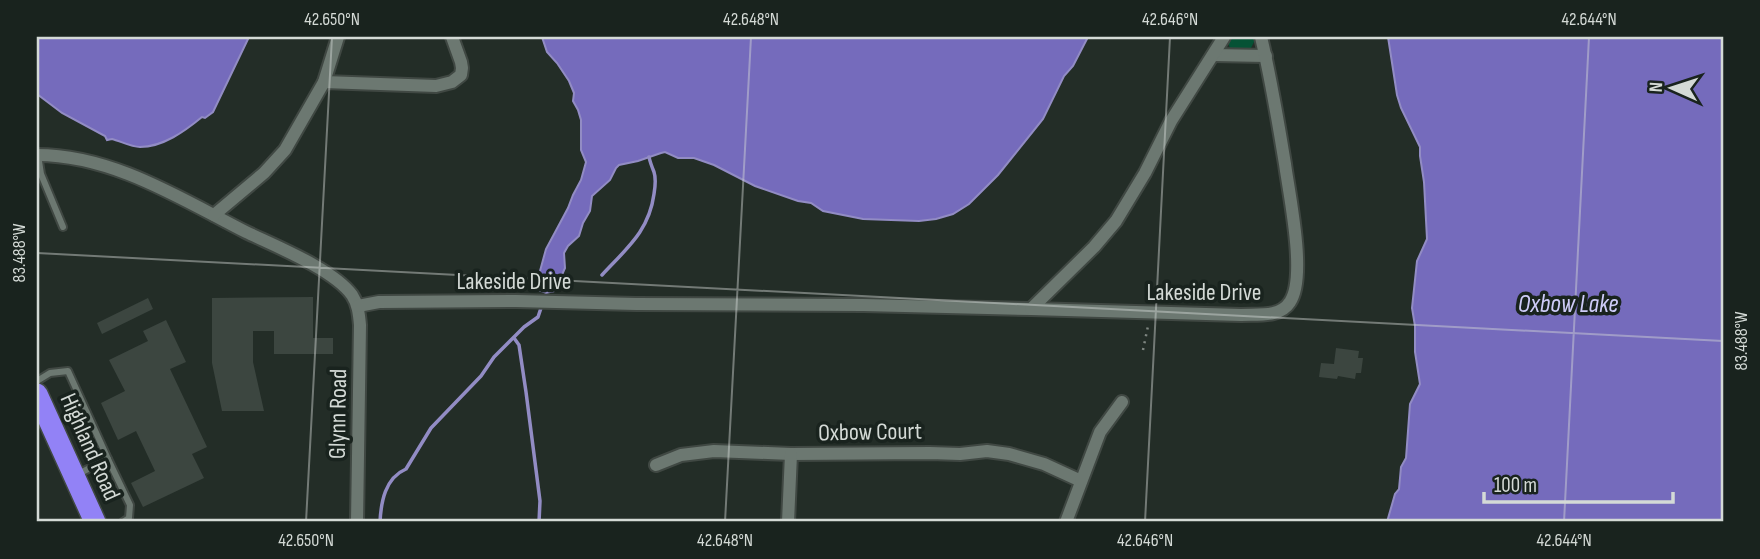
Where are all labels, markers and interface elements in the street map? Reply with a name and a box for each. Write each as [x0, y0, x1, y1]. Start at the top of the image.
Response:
text: 42.650°N [304, 9, 360, 30]
text: 42.648°N [723, 9, 779, 30]
text: 42.646°N [1142, 9, 1198, 30]
text: 42.644°N [1561, 9, 1617, 30]
north arrow [1638, 52, 1708, 122]
text: N [1645, 82, 1668, 93]
text: 83.488°W [9, 223, 30, 282]
street label: Lakeside Drive [456, 267, 572, 296]
street label: Lakeside Drive [1146, 278, 1262, 307]
water label: Oxbow Lake [1518, 289, 1618, 320]
text: 83.488°W [1731, 311, 1752, 370]
street label: Glynn Road [323, 369, 353, 459]
street label: Highland Road [54, 389, 126, 505]
street label: Oxbow Court [818, 417, 922, 447]
scale bar [1484, 461, 1672, 505]
text: 100 m [1494, 473, 1537, 498]
text: 42.650°N [278, 530, 334, 551]
text: 42.648°N [697, 530, 753, 551]
text: 42.646°N [1117, 530, 1173, 551]
text: 42.644°N [1536, 530, 1592, 551]

